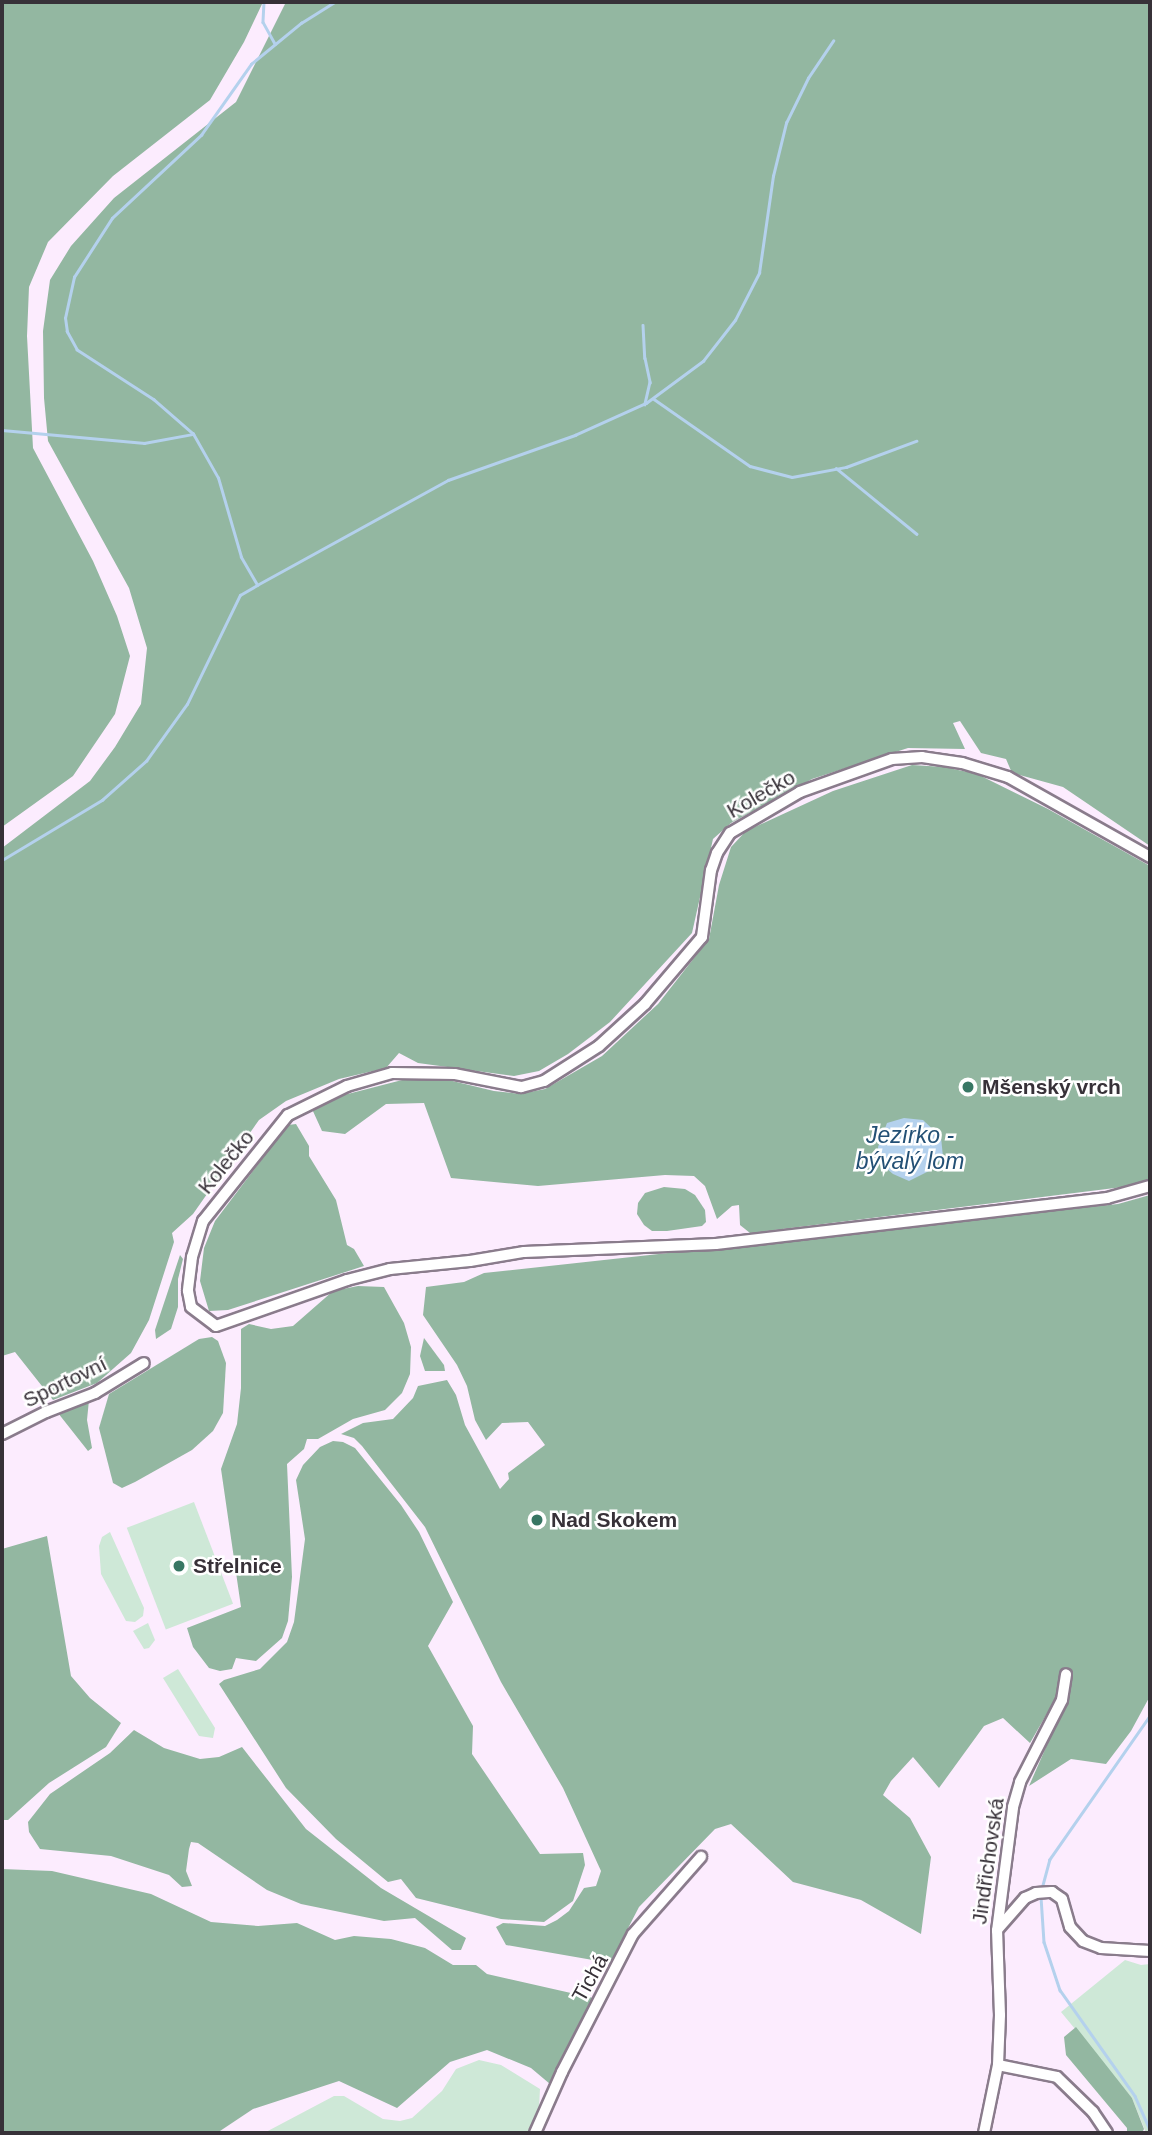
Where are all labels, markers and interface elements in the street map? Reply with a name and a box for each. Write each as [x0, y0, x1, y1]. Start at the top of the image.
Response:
street label: Kolečko [722, 764, 800, 824]
place label: Mšenský vrch [982, 1074, 1121, 1100]
marker: Mšenský vrch [960, 1079, 976, 1095]
water label: Jezírko - bývalý lom [856, 1121, 964, 1175]
street label: Kolečko [193, 1125, 259, 1199]
street label: Sportovní [19, 1351, 111, 1413]
place label: Nad Skokem [551, 1507, 677, 1533]
marker: Nad Skokem [529, 1512, 545, 1528]
place label: Střelnice [193, 1553, 282, 1579]
marker: Střelnice [171, 1558, 187, 1574]
street label: Jindřichovská [967, 1796, 1009, 1926]
street label: Tichá [567, 1950, 613, 2006]

